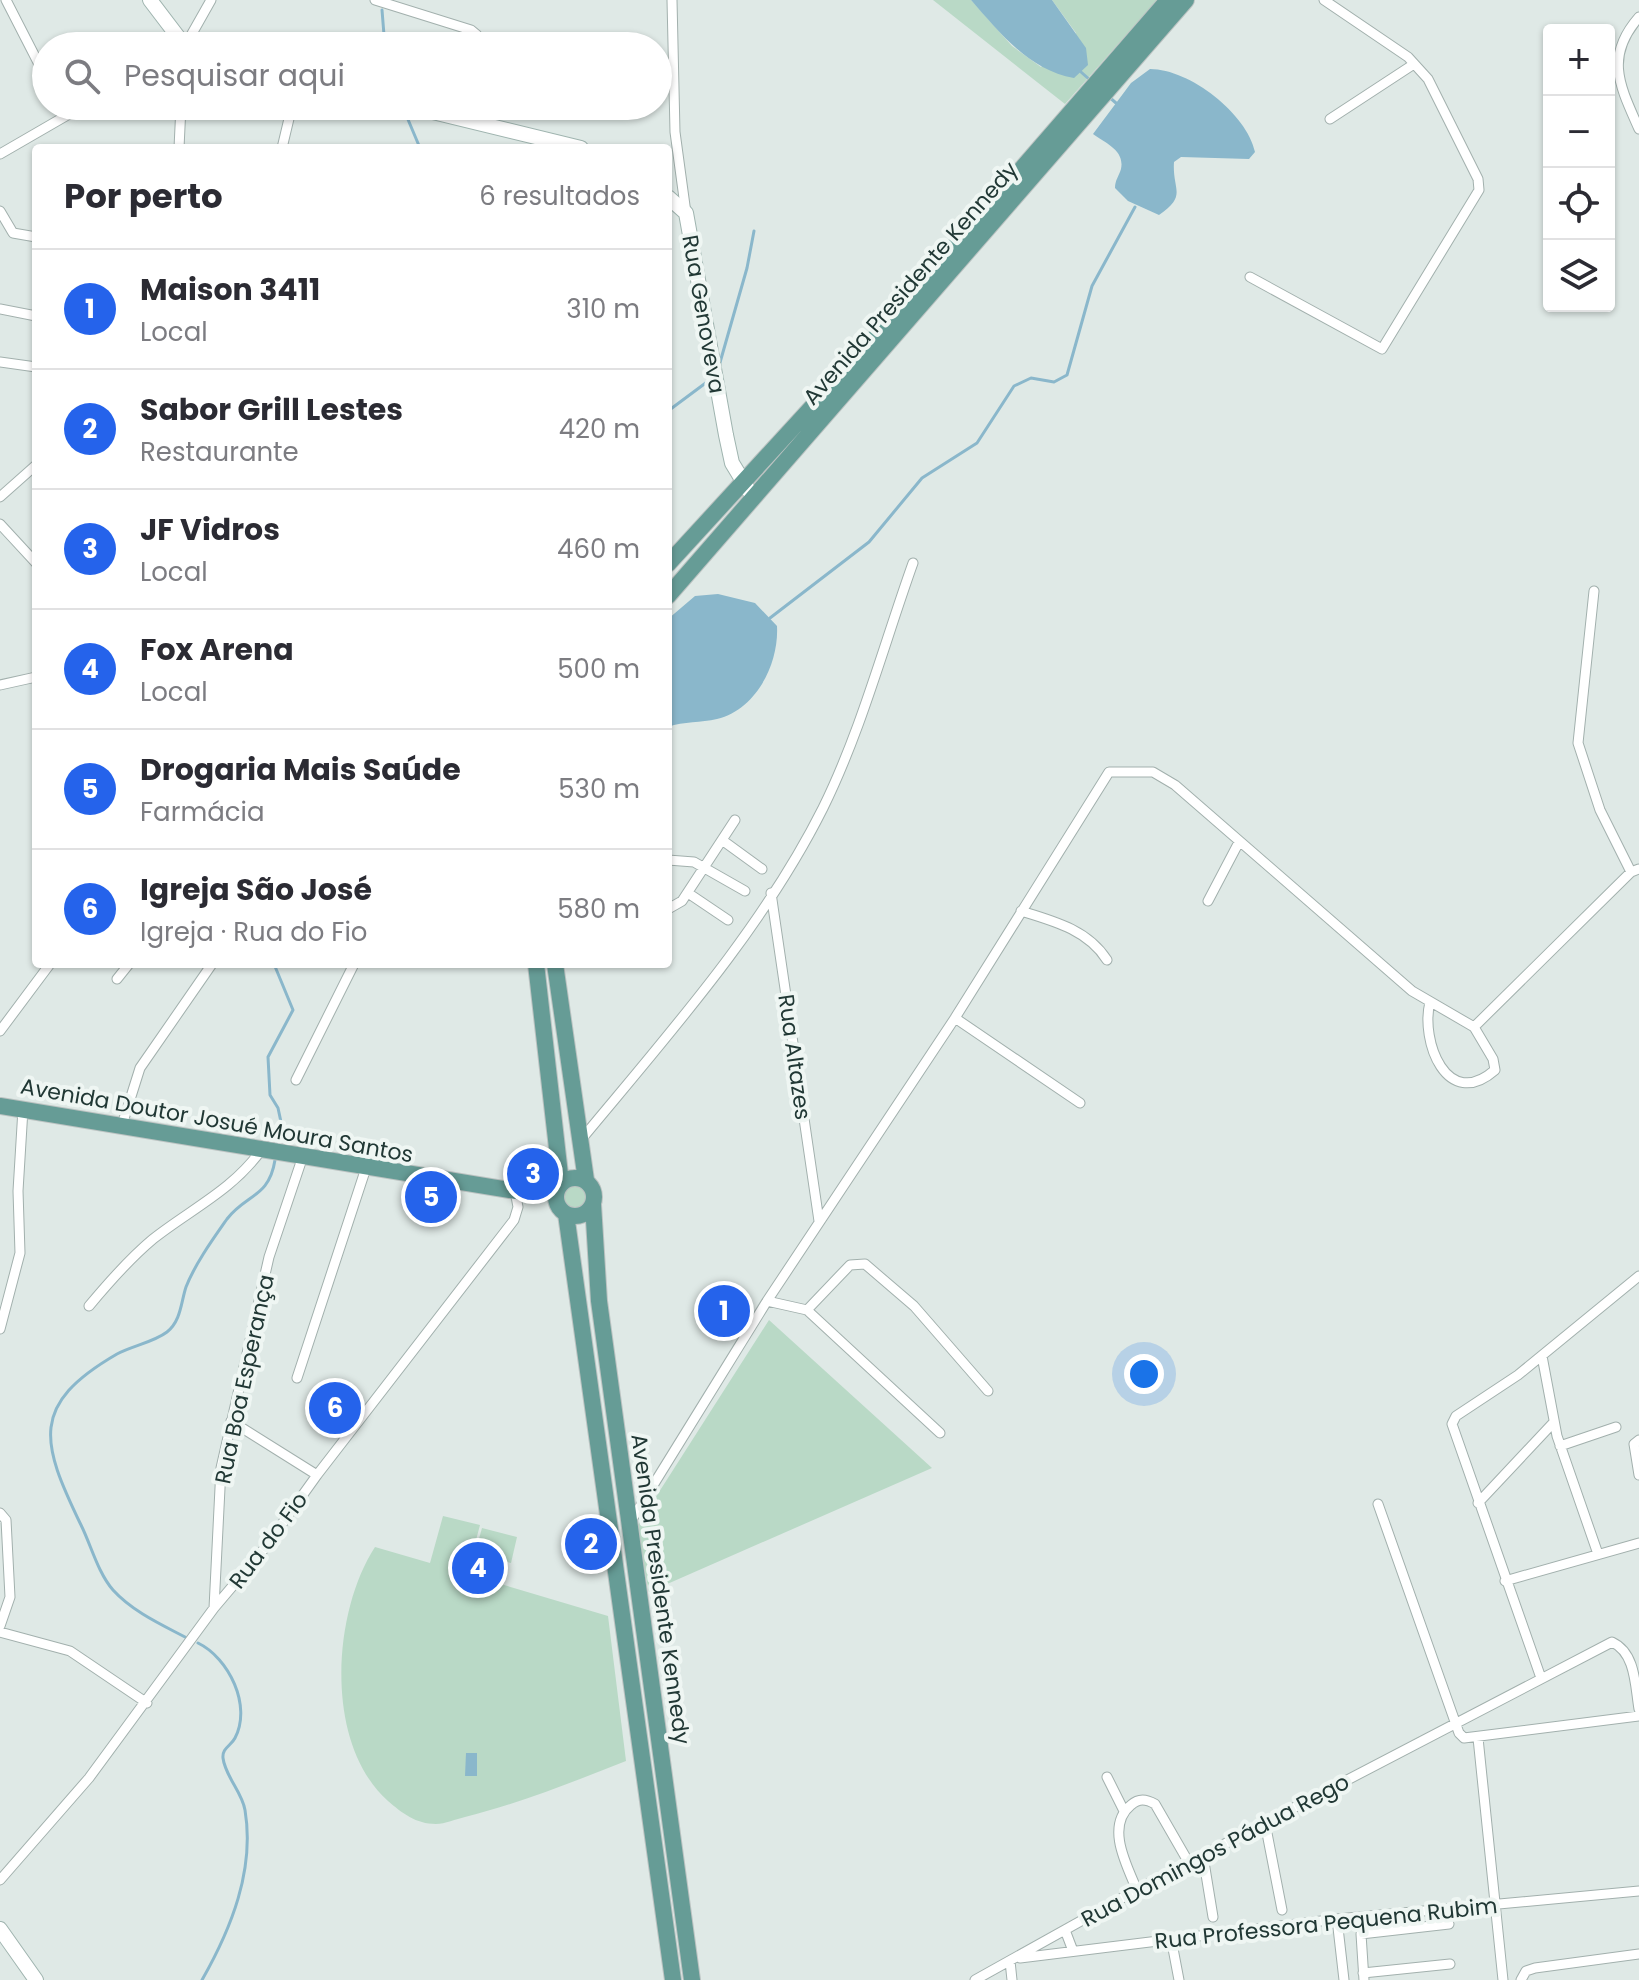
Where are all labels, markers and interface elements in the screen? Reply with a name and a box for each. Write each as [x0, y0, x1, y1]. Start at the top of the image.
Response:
map controls [1543, 24, 1615, 312]
button: + [1543, 24, 1615, 96]
search box [32, 32, 672, 120]
icon: search [60, 54, 104, 98]
text: Pesquisar aqui [124, 54, 345, 97]
button: − [1543, 96, 1615, 168]
street label: Avenida Presidente Kennedy [796, 154, 1025, 412]
button: locate [1543, 168, 1615, 240]
text: Por perto [64, 172, 223, 220]
text: 6 resultados [479, 178, 640, 214]
street label: Rua Genoveva [674, 232, 733, 396]
button: layers [1543, 240, 1615, 312]
text: Maison 3411 [140, 268, 320, 311]
text: 1 [85, 291, 95, 327]
text: 310 m [566, 291, 640, 327]
text: Local [140, 314, 208, 350]
text: Sabor Grill Lestes [140, 388, 403, 431]
text: 2 [83, 411, 97, 447]
text: 420 m [559, 411, 640, 447]
text: Restaurante [140, 434, 299, 470]
text: JF Vidros [140, 508, 280, 551]
text: 3 [82, 531, 98, 567]
text: 460 m [557, 531, 640, 567]
text: Local [140, 554, 208, 590]
text: Fox Arena [140, 628, 294, 671]
text: 4 [81, 651, 99, 687]
text: 500 m [557, 651, 640, 687]
text: Local [140, 674, 208, 710]
text: Drogaria Mais Saúde [140, 748, 461, 791]
text: 5 [82, 771, 98, 807]
text: 530 m [558, 771, 640, 807]
text: Farmácia [140, 794, 265, 830]
text: Igreja São José [140, 868, 372, 911]
text: 6 [82, 891, 98, 927]
text: 580 m [557, 891, 640, 927]
text: Igreja · Rua do Fio [140, 914, 367, 950]
street label: Rua Altazes [770, 992, 819, 1122]
street label: Avenida Doutor Josué Moura Santos [18, 1071, 416, 1170]
pin: 3 [507, 1144, 559, 1204]
pin: 5 [405, 1167, 457, 1227]
street label: Rua Boa Esperança [207, 1272, 282, 1487]
pin: 1 [698, 1281, 750, 1341]
your location [1124, 1354, 1164, 1394]
pin: 6 [309, 1378, 361, 1438]
street label: Avenida Presidente Kennedy [623, 1432, 698, 1747]
street label: Rua do Fio [222, 1486, 315, 1595]
pin: 2 [565, 1514, 617, 1574]
pin: 4 [452, 1538, 504, 1598]
street label: Rua Domingos Pádua Rego [1076, 1766, 1355, 1934]
street label: Rua Professora Pequena Rubim [1153, 1890, 1499, 1957]

